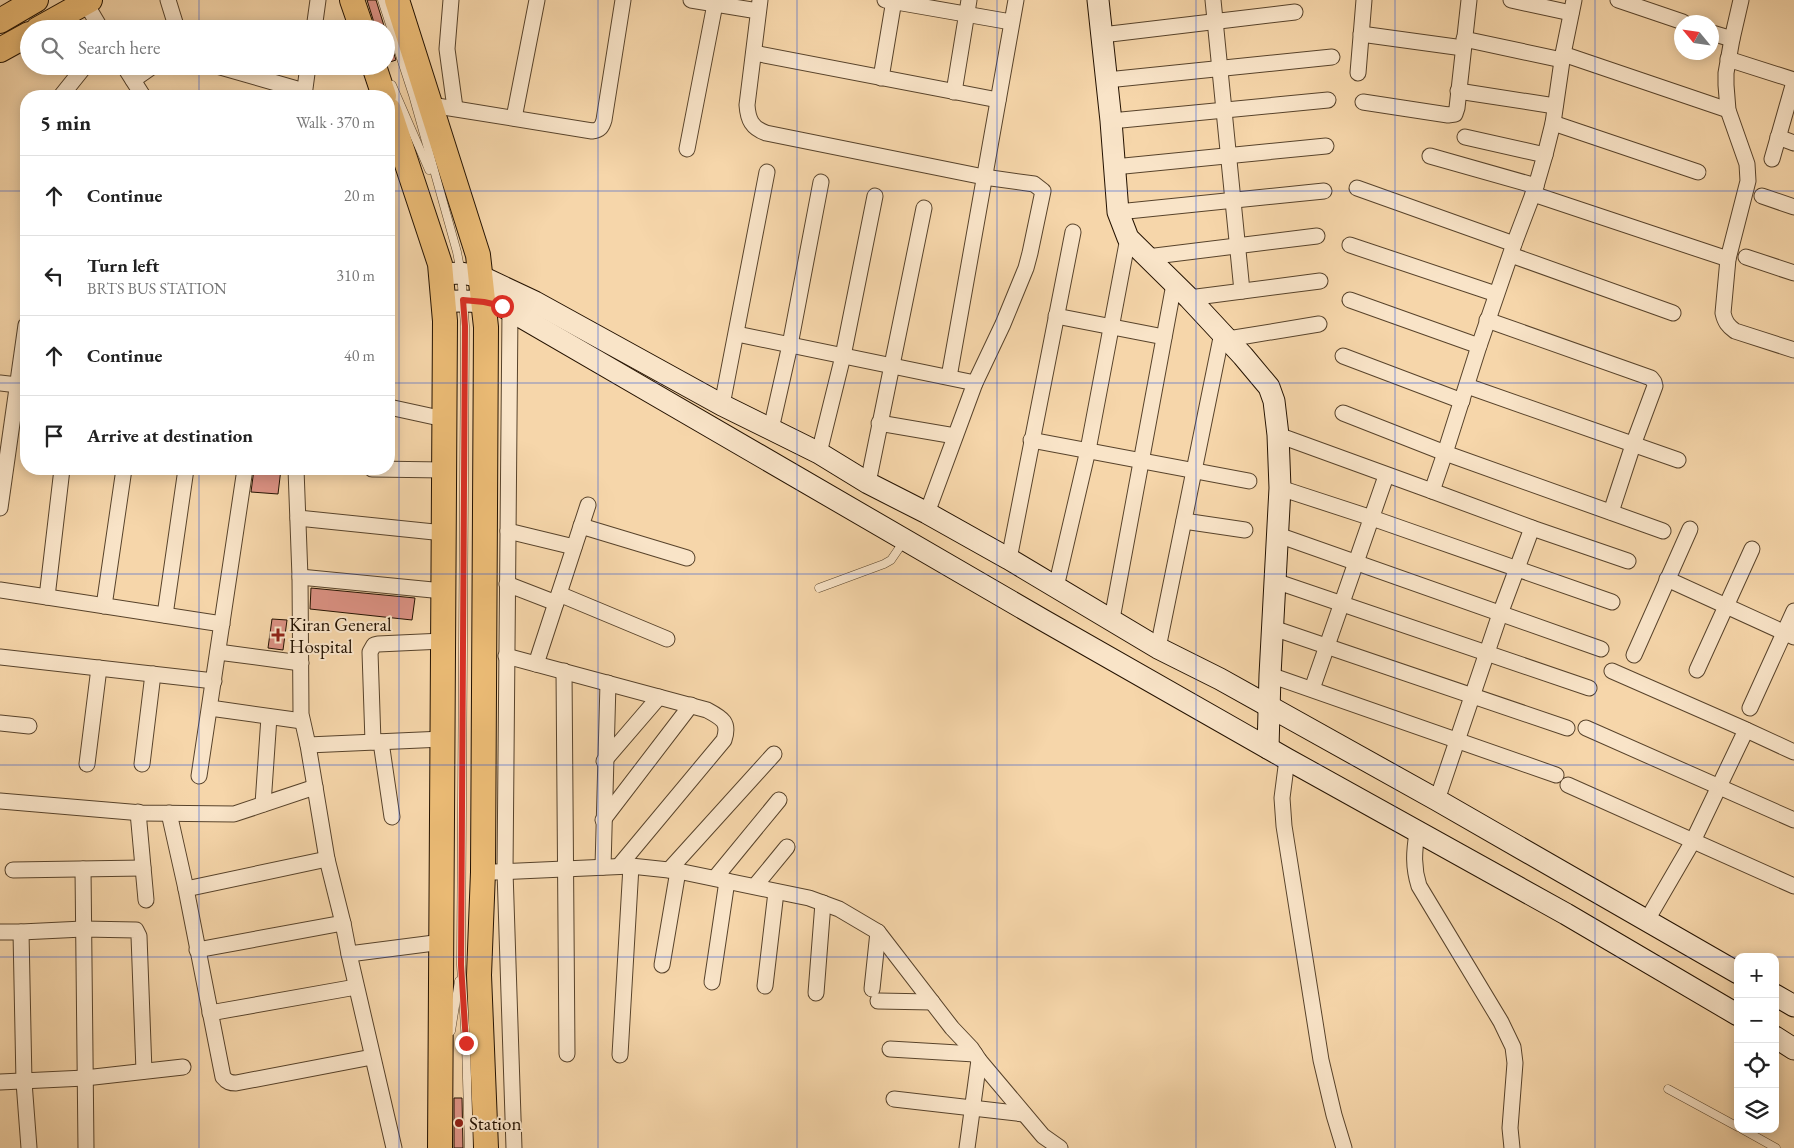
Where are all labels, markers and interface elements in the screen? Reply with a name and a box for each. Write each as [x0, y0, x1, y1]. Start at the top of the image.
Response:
north arrow [1674, 15, 1719, 60]
search box [20, 20, 395, 75]
icon: search [38, 34, 66, 62]
text: Search here [78, 35, 160, 60]
text: 5 min [40, 109, 91, 136]
text: Walk · 370 m [296, 112, 375, 133]
icon: ahead [40, 182, 68, 210]
text: Continue [87, 183, 162, 208]
text: 20 m [344, 185, 375, 206]
text: Turn left [87, 253, 159, 278]
icon: left [40, 262, 68, 290]
text: 310 m [336, 265, 375, 286]
text: BRTS BUS STATION [87, 278, 227, 299]
route start [491, 295, 514, 318]
icon: ahead [40, 342, 68, 370]
text: Continue [87, 343, 162, 368]
text: 40 m [344, 345, 375, 366]
icon: arrive [40, 422, 68, 450]
text: Arrive at destination [87, 423, 253, 448]
place label: Kiran General Hospital [289, 612, 392, 659]
marker: Kiran General Hospital [271, 628, 285, 642]
map controls [1734, 953, 1779, 1133]
button: + [1734, 953, 1779, 998]
button: − [1734, 998, 1779, 1043]
route end [455, 1032, 478, 1055]
button: locate [1734, 1043, 1779, 1088]
button: layers [1734, 1088, 1779, 1133]
place label: Station [469, 1111, 521, 1136]
marker: Station [453, 1117, 465, 1129]

